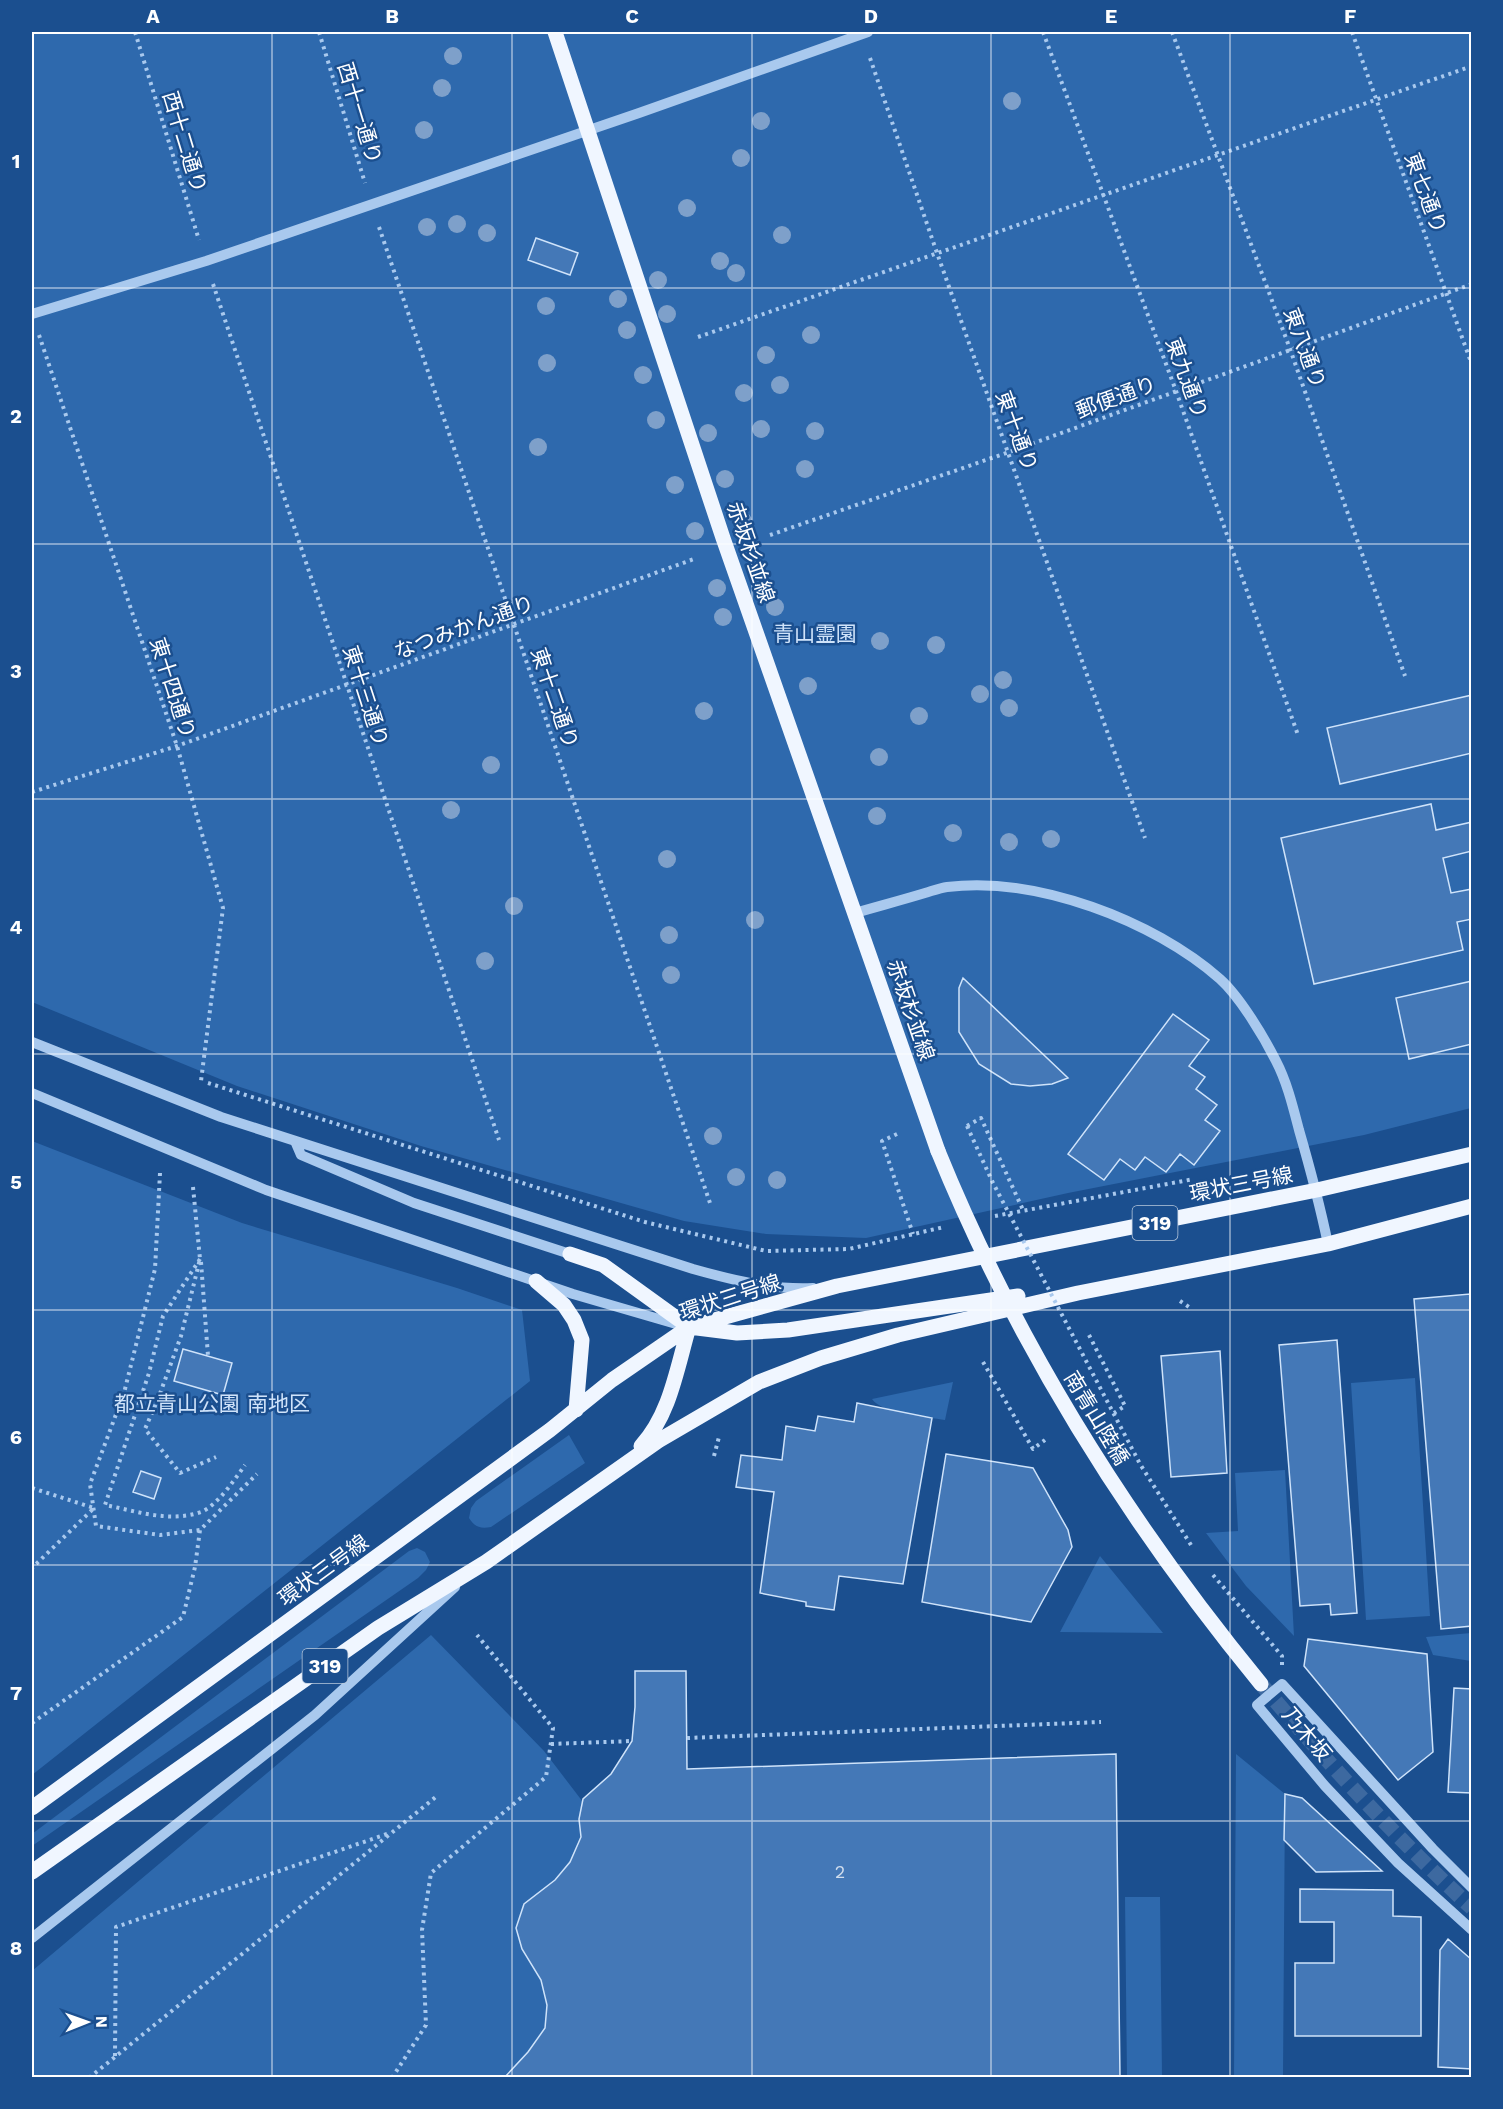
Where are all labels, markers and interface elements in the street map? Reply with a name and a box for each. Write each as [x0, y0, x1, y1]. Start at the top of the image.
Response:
text: A [146, 4, 160, 28]
text: B [385, 4, 399, 28]
text: C [625, 4, 639, 28]
text: D [864, 4, 878, 28]
text: E [1105, 4, 1117, 28]
text: F [1344, 4, 1356, 28]
street label: 西十一通り [333, 59, 387, 167]
street label: 西十二通り [158, 88, 212, 196]
text: 1 [12, 149, 20, 173]
street label: 東七通り [1400, 149, 1452, 237]
street label: 東八通り [1279, 304, 1331, 392]
street label: 東九通り [1161, 334, 1213, 422]
street label: 郵便通り [1072, 371, 1160, 423]
street label: 東十通り [991, 387, 1043, 475]
text: 2 [10, 404, 22, 428]
street label: 赤坂杉並線 [722, 498, 780, 606]
street label: なつみかん通り [391, 590, 537, 664]
park label: 青山霊園 [773, 621, 857, 646]
street label: 東十四通り [145, 634, 201, 742]
street label: 東十三通り [338, 642, 394, 750]
street label: 東十二通り [526, 644, 584, 752]
text: 3 [10, 659, 22, 683]
text: 4 [10, 915, 23, 939]
street label: 赤坂杉並線 [882, 956, 940, 1064]
street label: 環状三号線 [1187, 1162, 1295, 1206]
text: 5 [10, 1170, 22, 1194]
road number: 319 [1132, 1206, 1178, 1240]
street label: 環状三号線 [676, 1269, 784, 1325]
street label: 南青山陸橋 [1059, 1367, 1135, 1469]
park label: 都立青山公園 南地区 [114, 1391, 310, 1416]
text: 6 [10, 1425, 22, 1449]
street label: 環状三号線 [273, 1529, 373, 1611]
road number: 319 [302, 1649, 348, 1683]
text: 7 [10, 1681, 22, 1705]
street label: 乃木坂 [1277, 1702, 1337, 1766]
house number: 2 [835, 1861, 845, 1882]
text: 8 [10, 1936, 22, 1960]
north arrow [57, 1992, 117, 2052]
text: N [92, 2016, 111, 2028]

